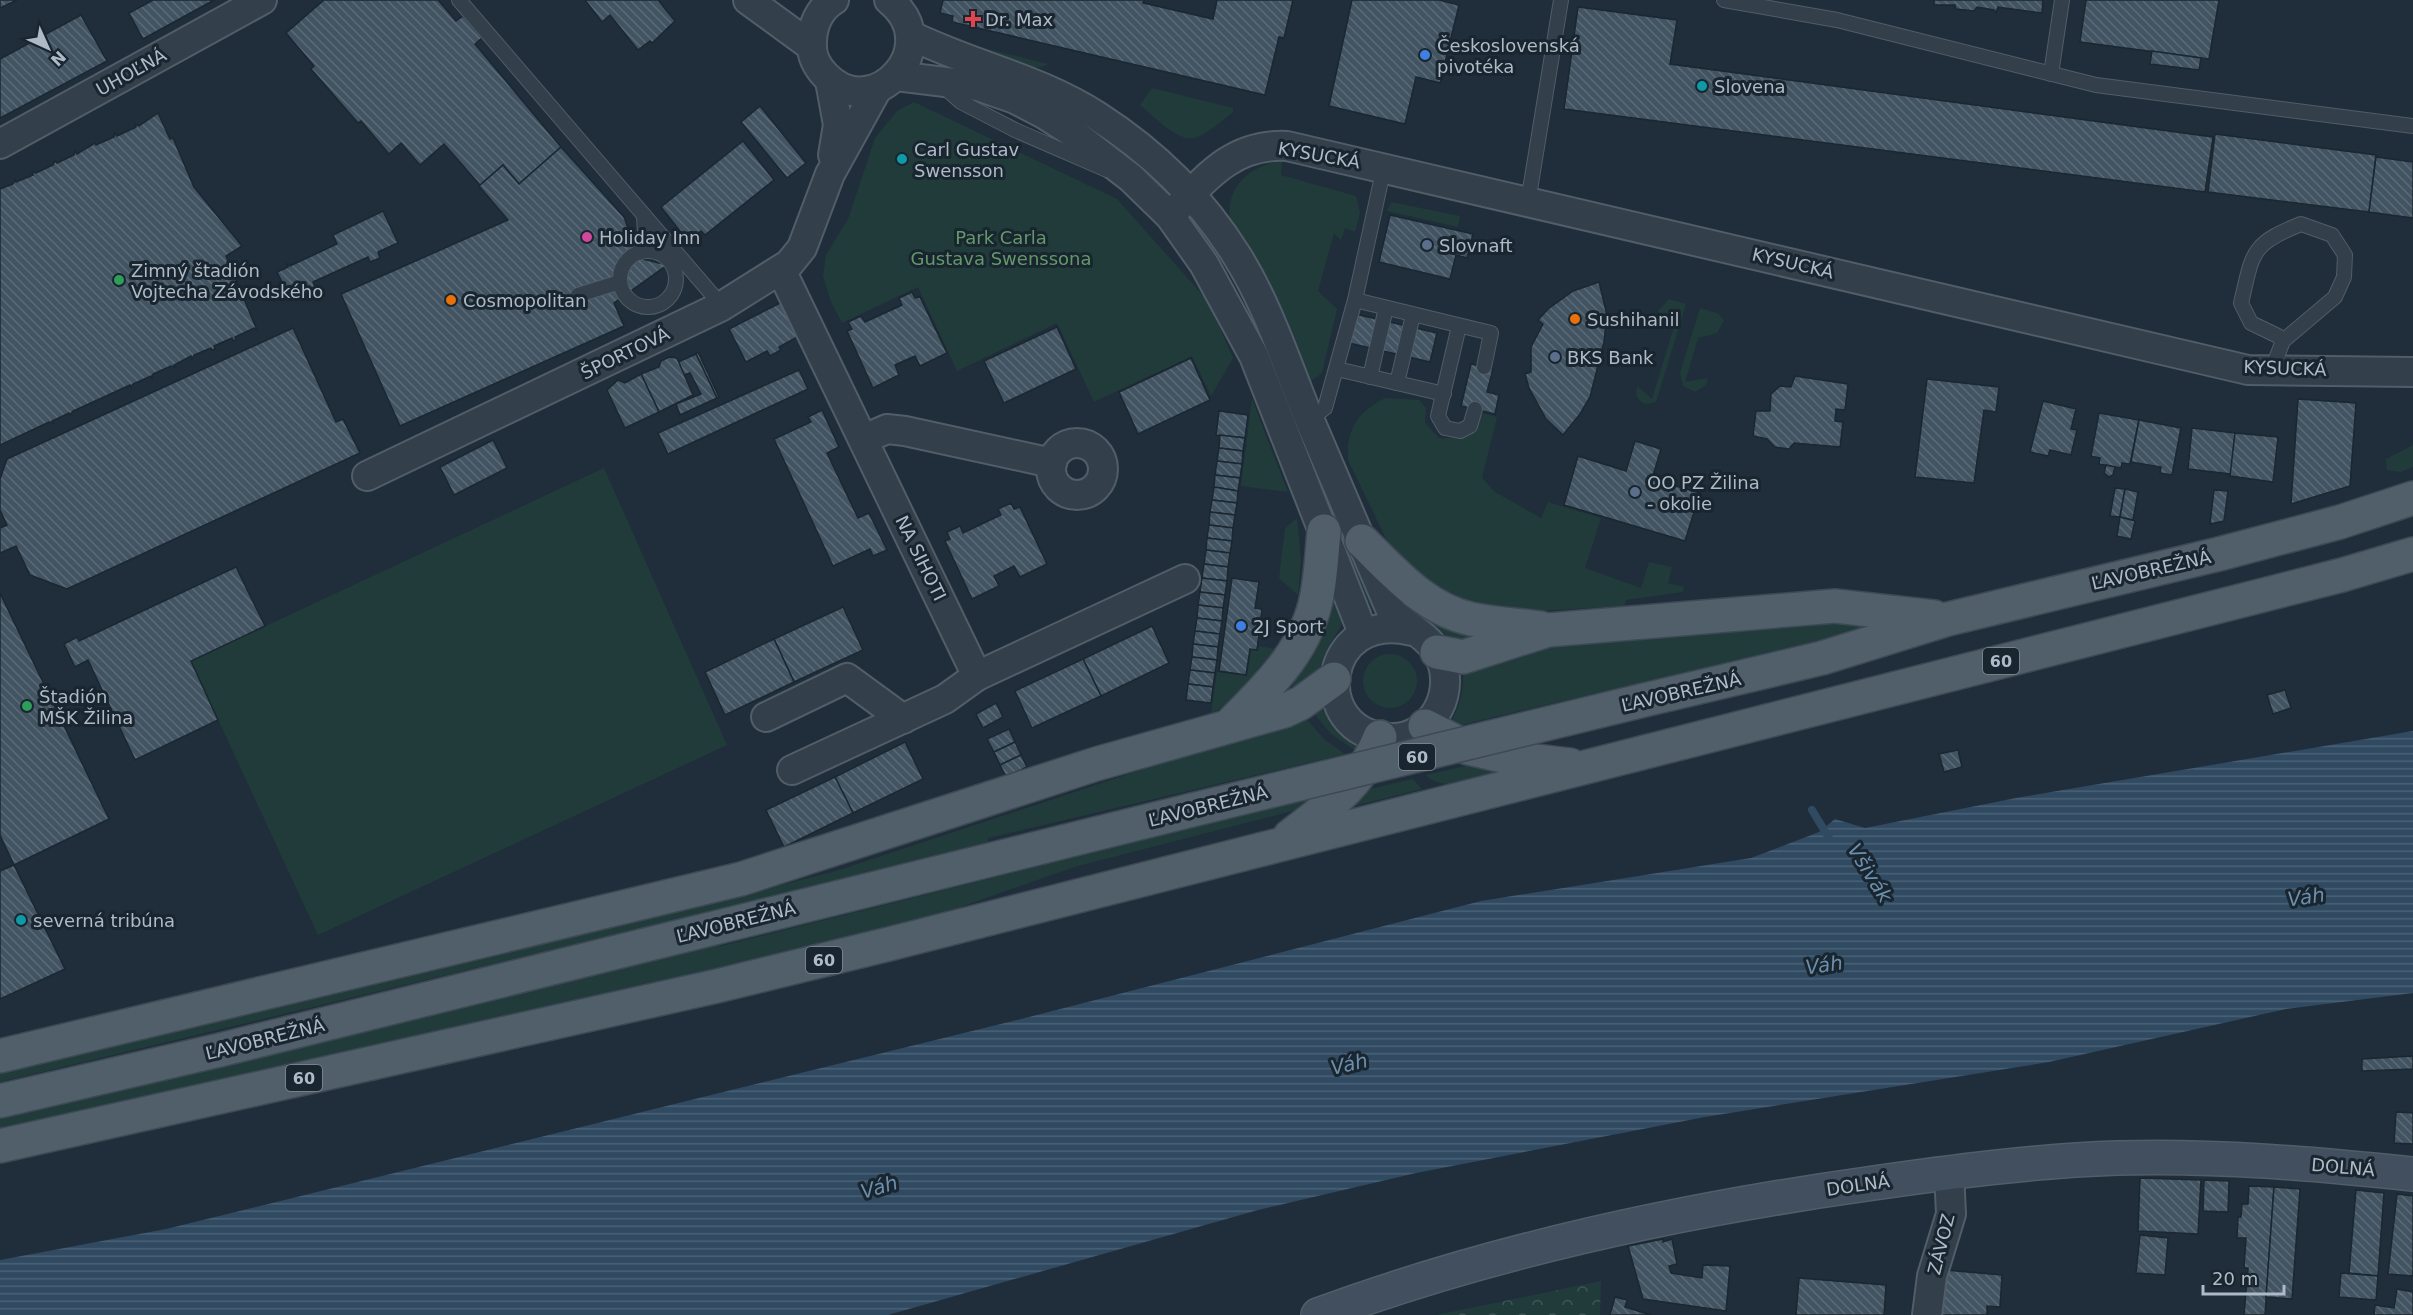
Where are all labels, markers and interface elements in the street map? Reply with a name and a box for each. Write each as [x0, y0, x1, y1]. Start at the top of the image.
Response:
place label: Dr. Max [985, 9, 1054, 30]
marker: Dr. Max [966, 12, 980, 26]
north arrow [18, 18, 78, 78]
place label: Československá pivotéka [1437, 35, 1580, 77]
street label: UHOĽNÁ [92, 44, 170, 100]
text: N [47, 47, 70, 70]
marker: Československá pivotéka [1418, 48, 1432, 62]
place label: Slovena [1714, 76, 1786, 97]
marker: Slovena [1695, 79, 1709, 93]
street label: KYSUCKÁ [1276, 137, 1362, 173]
place label: Carl Gustav Swensson [914, 139, 1020, 181]
marker: Carl Gustav Swensson [895, 152, 909, 166]
place label: Holiday Inn [599, 227, 701, 248]
park label: Park Carla Gustava Swenssona [910, 227, 1092, 269]
marker: Holiday Inn [580, 230, 594, 244]
place label: Slovnaft [1439, 235, 1513, 256]
marker: Slovnaft [1420, 238, 1434, 252]
street label: KYSUCKÁ [1750, 243, 1837, 283]
place label: Zimný štadión Vojtecha Závodského [131, 260, 323, 302]
marker: Zimný štadión Vojtecha Závodského [112, 273, 126, 287]
place label: Cosmopolitan [463, 290, 586, 311]
marker: Cosmopolitan [444, 293, 458, 307]
place label: Sushihanil [1587, 309, 1679, 330]
marker: Sushihanil [1568, 312, 1582, 326]
street label: ŠPORTOVÁ [577, 322, 673, 383]
place label: BKS Bank [1567, 347, 1654, 368]
marker: BKS Bank [1548, 350, 1562, 364]
street label: KYSUCKÁ [2243, 356, 2328, 380]
place label: OO PZ Žilina - okolie [1647, 472, 1760, 514]
marker: OO PZ Žilina - okolie [1628, 485, 1642, 499]
street label: NA SIHOTI [891, 512, 951, 604]
street label: ĽAVOBREŽNÁ [2089, 546, 2214, 594]
place label: 2J Sport [1253, 616, 1324, 637]
marker: 2J Sport [1234, 619, 1248, 633]
road number: 60 [1983, 648, 2019, 674]
street label: ĽAVOBREŽNÁ [1619, 668, 1744, 716]
place label: Štadión MŠK Žilina [39, 686, 133, 728]
marker: Štadión MŠK Žilina [20, 699, 34, 713]
road number: 60 [1399, 744, 1435, 770]
street label: ĽAVOBREŽNÁ [1146, 781, 1270, 831]
water label: Všivák [1843, 839, 1898, 908]
water label: Váh [2286, 883, 2326, 911]
street label: ĽAVOBREŽNÁ [674, 897, 798, 947]
place label: severná tribúna [33, 910, 175, 931]
marker: severná tribúna [14, 913, 28, 927]
road number: 60 [806, 947, 842, 973]
water label: Váh [1804, 951, 1844, 979]
street label: ĽAVOBREŽNÁ [203, 1014, 327, 1064]
water label: Váh [1328, 1048, 1370, 1080]
road number: 60 [286, 1065, 322, 1091]
street label: DOLNÁ [2310, 1154, 2376, 1180]
water label: Váh [858, 1170, 900, 1204]
street label: DOLNÁ [1825, 1170, 1892, 1200]
street label: ZÁVOZ [1923, 1211, 1959, 1277]
scale bar [2203, 1258, 2284, 1296]
text: 20 m [2212, 1268, 2258, 1289]

